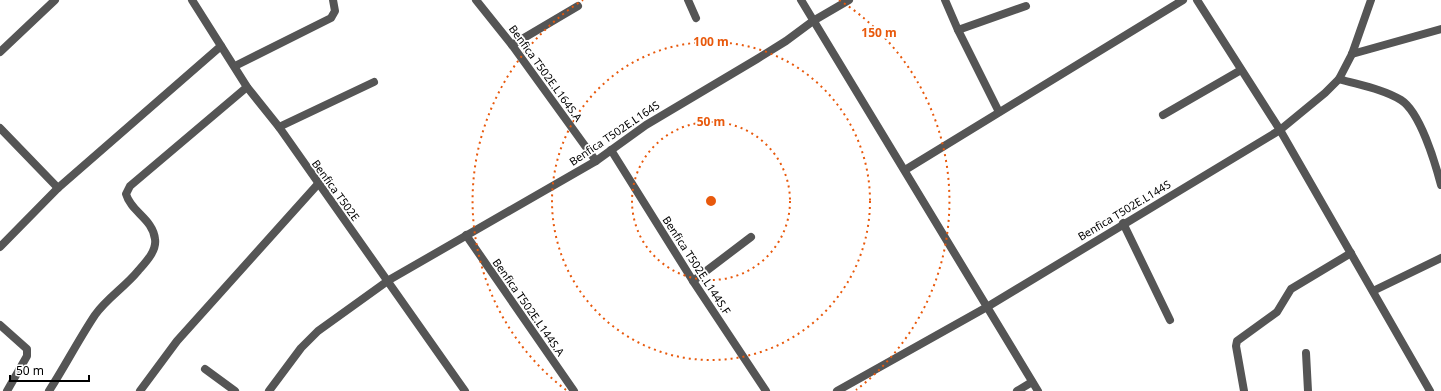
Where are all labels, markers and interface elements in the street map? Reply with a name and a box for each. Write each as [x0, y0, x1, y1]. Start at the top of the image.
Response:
street label: Benfica T502E.L164S.A [506, 22, 587, 125]
text: 150 m [861, 24, 897, 41]
text: 100 m [693, 33, 729, 50]
street label: Benfica T502E.L164S [566, 97, 662, 169]
text: 50 m [697, 113, 725, 130]
street label: Benfica T502E [309, 156, 363, 224]
street label: Benfica T502E.L144S [1075, 176, 1173, 244]
centre of rings [704, 194, 718, 208]
street label: Benfica T502E.L144S.F [660, 213, 735, 317]
street label: Benfica T502E.L144S.A [490, 255, 569, 360]
scale bar [10, 357, 89, 383]
text: 50 m [16, 362, 44, 379]

